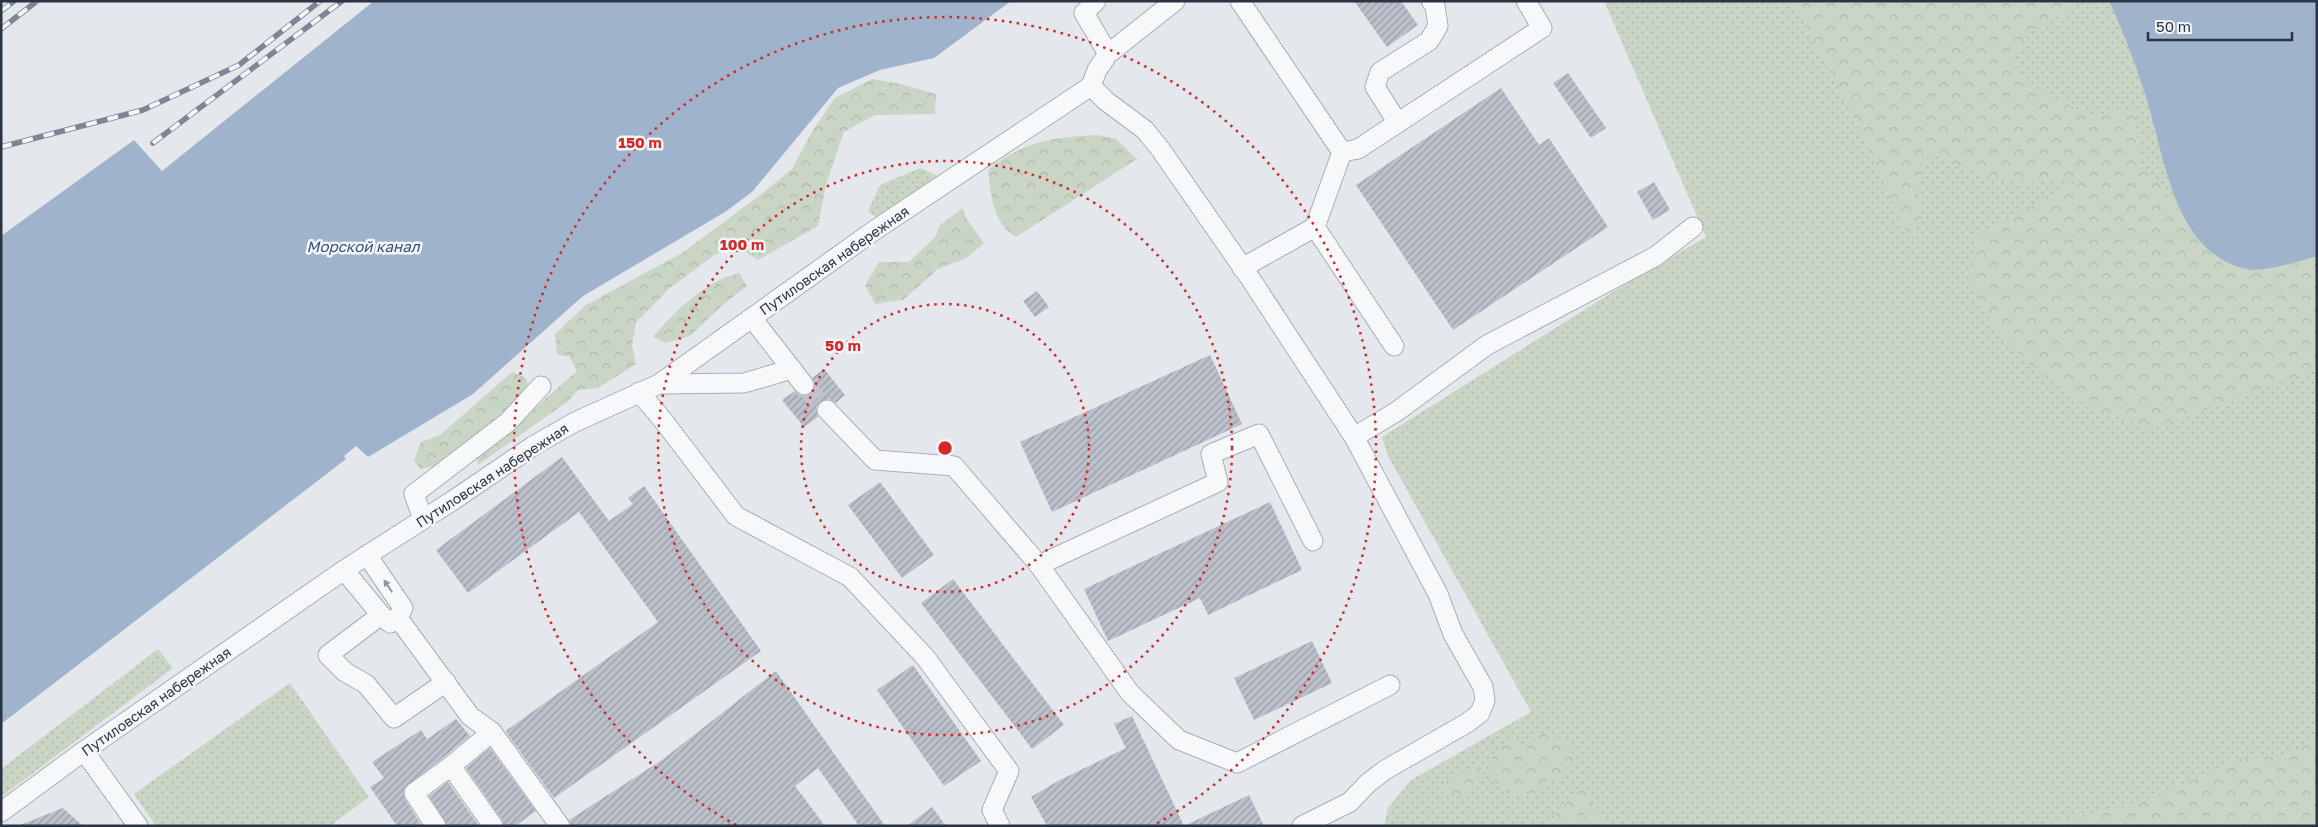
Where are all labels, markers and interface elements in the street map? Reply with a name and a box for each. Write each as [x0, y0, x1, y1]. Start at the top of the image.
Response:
scale bar [2148, 10, 2292, 42]
text: 50 m [2156, 17, 2191, 35]
text: 150 m [618, 133, 662, 151]
street label: Путиловская набережная [756, 202, 912, 318]
text: 100 m [720, 235, 764, 253]
water label: Морской канал [307, 237, 421, 255]
text: 50 m [825, 336, 861, 354]
street label: Путиловская набережная [413, 419, 571, 531]
centre of rings [936, 439, 954, 457]
one-way arrow [384, 579, 393, 593]
street label: Путиловская набережная [78, 643, 234, 759]

